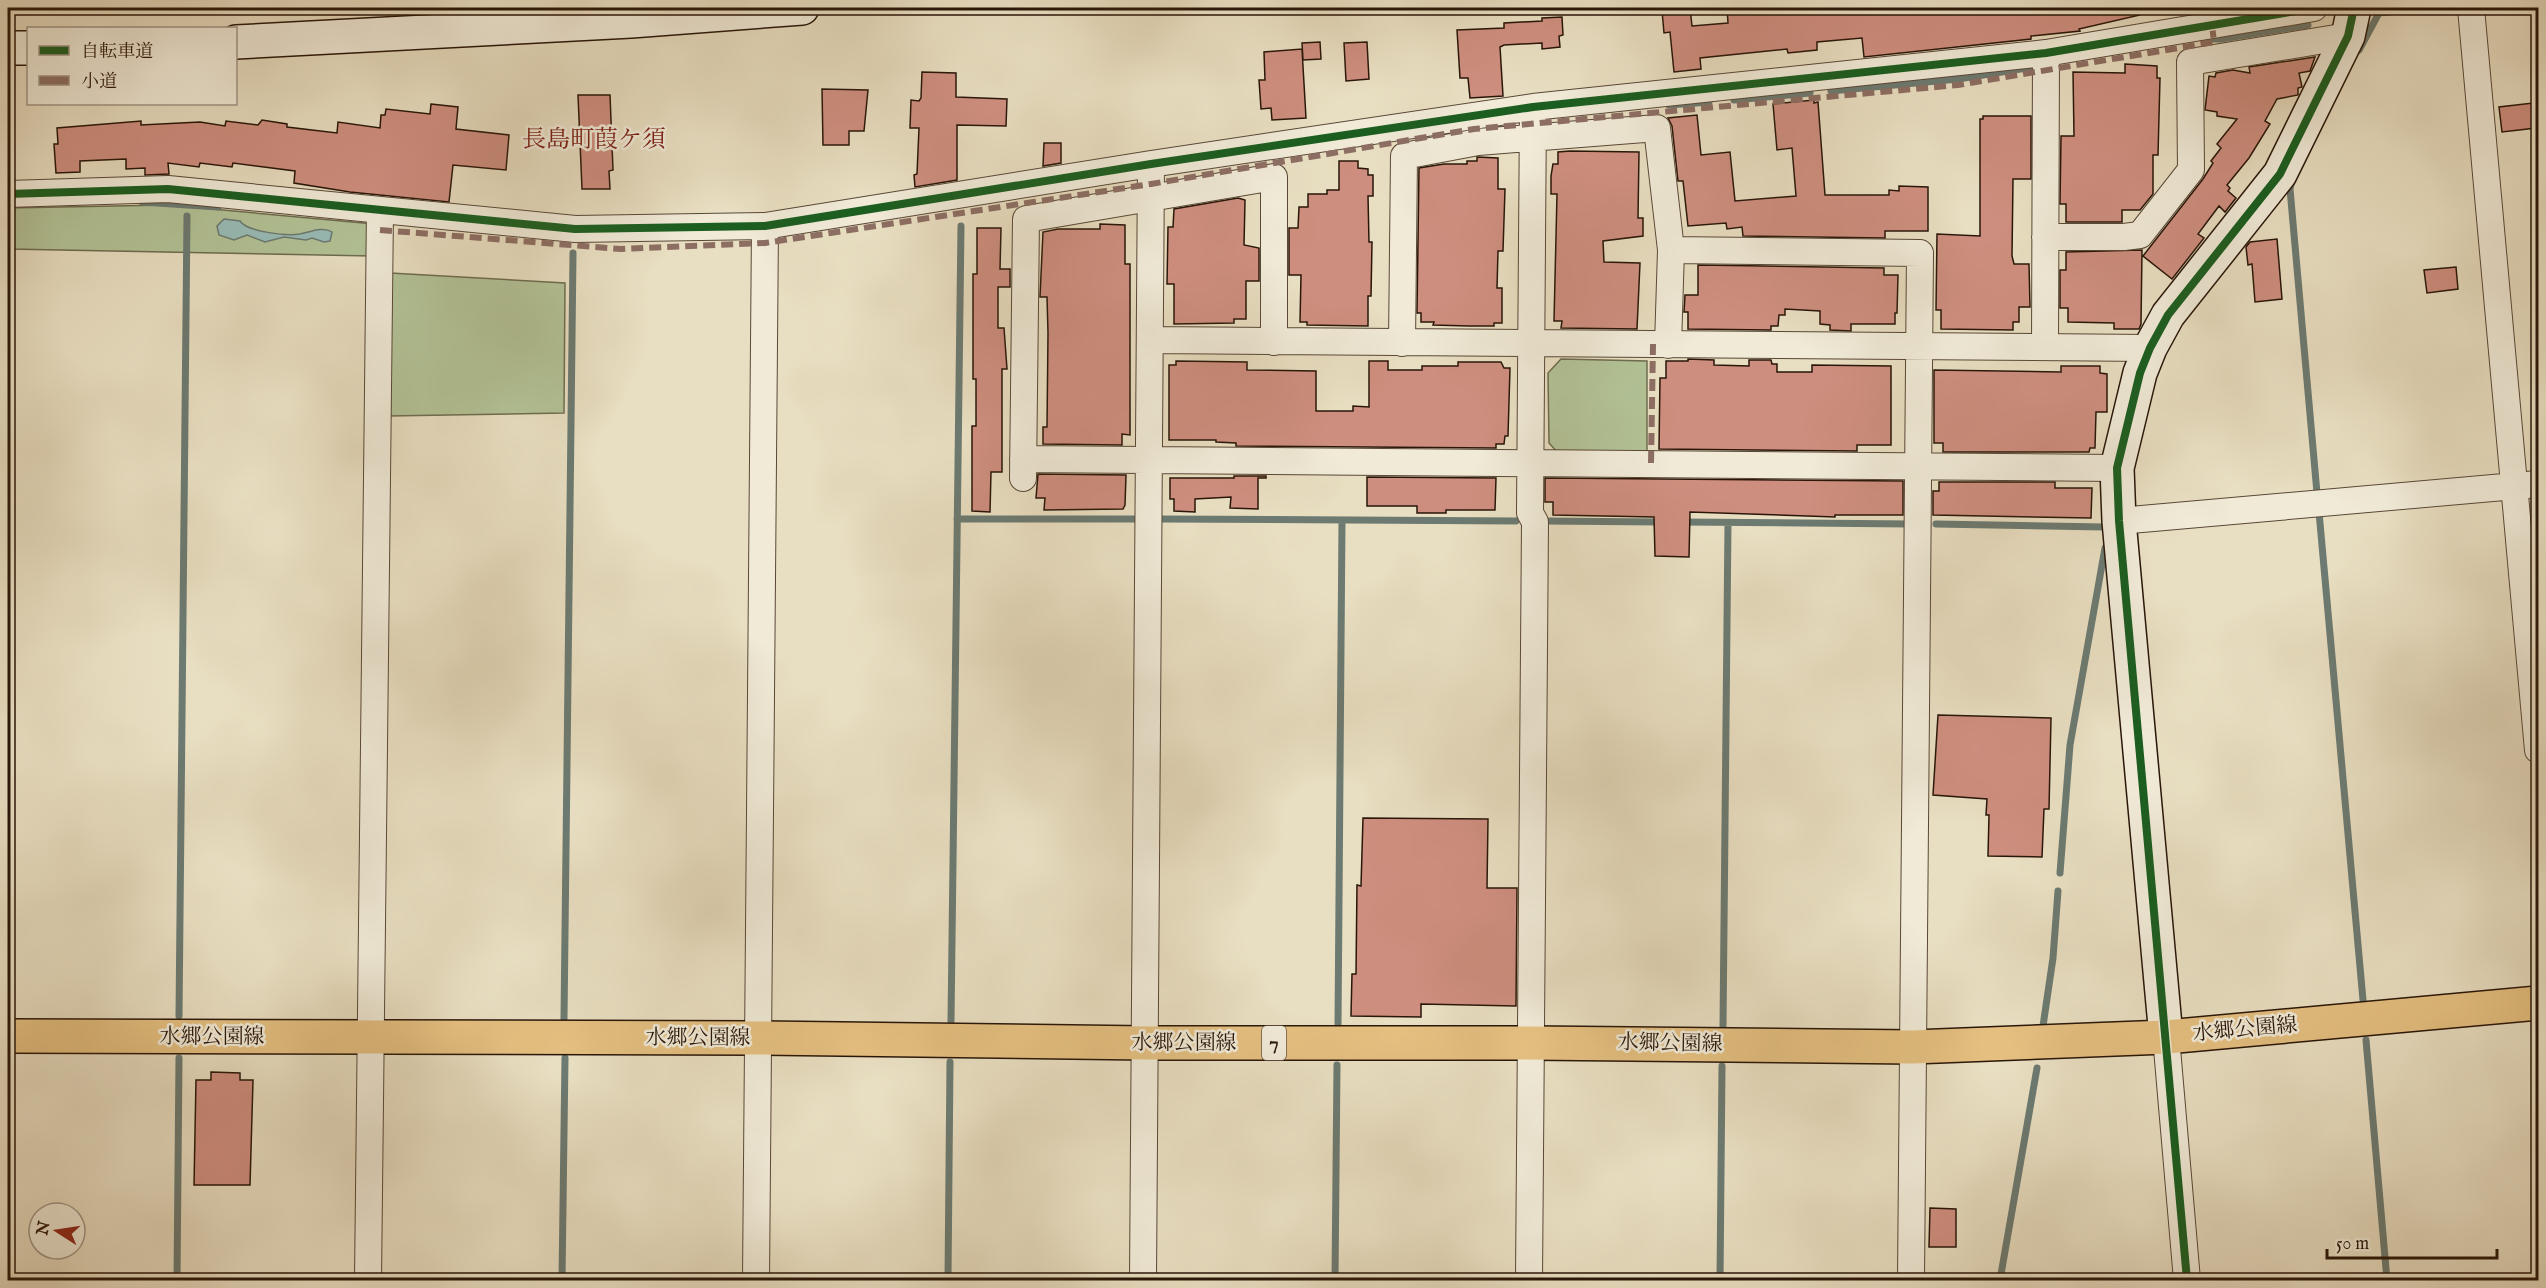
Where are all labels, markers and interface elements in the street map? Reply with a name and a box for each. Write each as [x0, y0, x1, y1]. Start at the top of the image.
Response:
legend [27, 27, 237, 105]
text: 自転車道 [81, 41, 153, 64]
text: 小道 [81, 71, 117, 94]
district label: 長島町葭ケ須 [522, 125, 666, 156]
street label: 水郷公園線 [2192, 1012, 2298, 1048]
street label: 水郷公園線 [160, 1024, 265, 1051]
street label: 水郷公園線 [646, 1025, 751, 1052]
road number: 7 [1262, 1026, 1286, 1060]
street label: 水郷公園線 [1132, 1030, 1237, 1057]
street label: 水郷公園線 [1617, 1030, 1723, 1058]
north arrow [27, 1201, 87, 1261]
text: N [33, 1219, 56, 1238]
scale bar [2327, 1222, 2496, 1260]
text: 50 m [2336, 1233, 2369, 1256]

